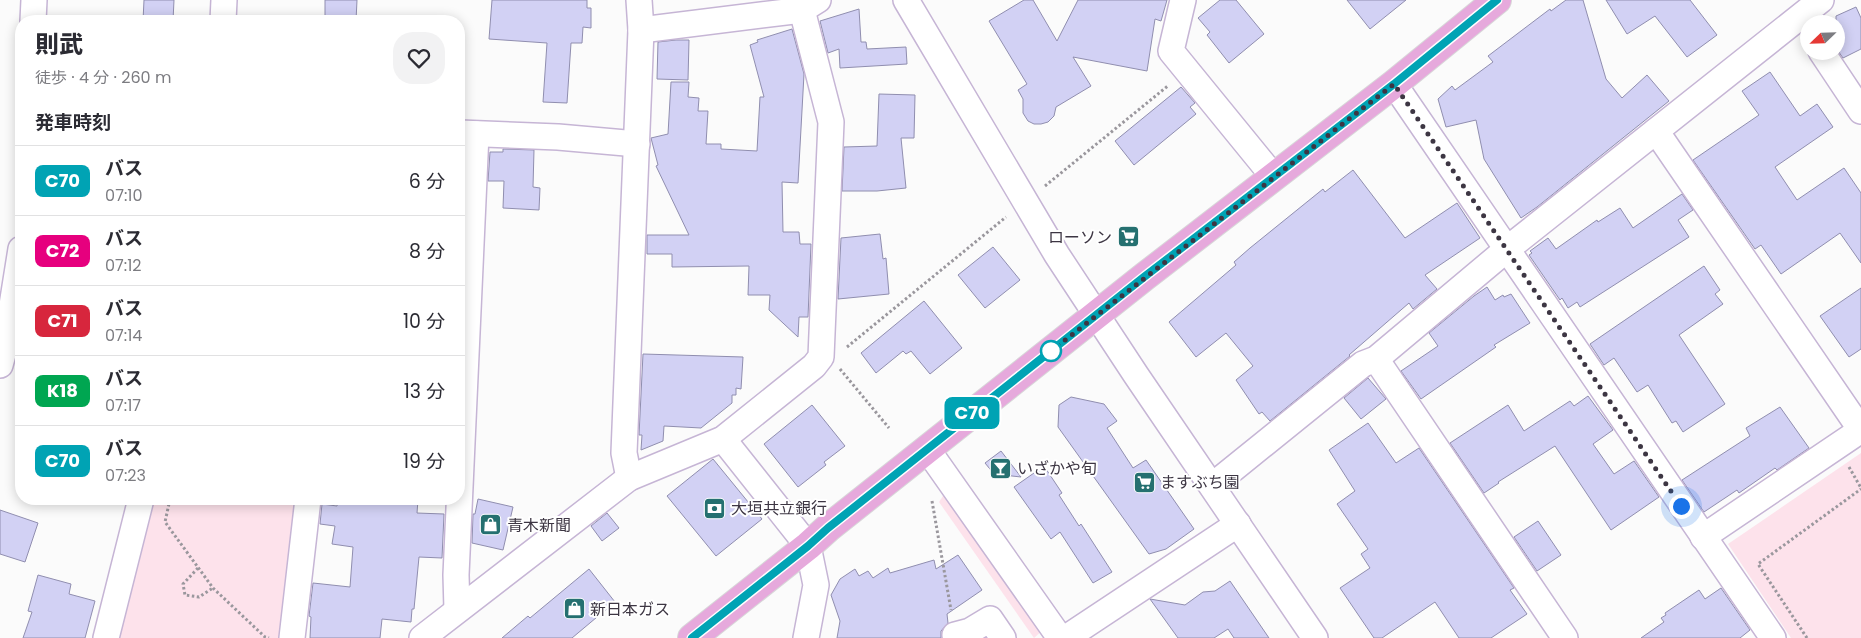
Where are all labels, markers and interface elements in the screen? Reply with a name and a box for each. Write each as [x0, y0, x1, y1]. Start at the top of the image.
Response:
north arrow [1800, 15, 1845, 60]
map controls [1800, 15, 1845, 60]
text: 則武 [35, 28, 83, 61]
button: heart [393, 32, 445, 84]
text: 徒歩 · 4 分 · 260 m [35, 66, 171, 89]
text: 発車時刻 [35, 109, 111, 136]
text: バス [105, 155, 143, 182]
text: C70 [45, 168, 80, 193]
text: 6 分 [409, 168, 445, 195]
text: 07:10 [105, 184, 142, 207]
text: バス [105, 225, 143, 252]
supermarket icon: ローソン [1116, 225, 1140, 249]
place label: ローソン [1048, 226, 1112, 249]
text: C72 [46, 238, 79, 263]
text: 8 分 [409, 238, 445, 265]
text: 07:12 [105, 254, 142, 277]
text: バス [105, 295, 143, 322]
text: C71 [47, 308, 78, 333]
text: 10 分 [403, 308, 445, 335]
text: 07:14 [105, 324, 142, 347]
unlabelled marker [1040, 340, 1062, 362]
text: バス [105, 365, 143, 392]
text: K18 [47, 378, 78, 403]
text: 13 分 [404, 378, 445, 405]
text: 07:17 [105, 394, 141, 417]
line badge: C70 [943, 397, 1001, 429]
text: C70 [954, 400, 990, 425]
text: バス [105, 435, 143, 462]
text: C70 [45, 448, 80, 473]
text: 19 分 [403, 448, 445, 475]
bar icon: いざかや旬 [989, 456, 1013, 480]
place label: いざかや旬 [1017, 457, 1097, 480]
text: 07:23 [105, 464, 146, 487]
supermarket icon: ますぶち園 [1132, 470, 1156, 494]
place label: ますぶち園 [1160, 471, 1240, 494]
your location [1669, 494, 1694, 519]
bank icon: 大垣共立銀行 [703, 496, 727, 520]
place label: 大垣共立銀行 [731, 497, 827, 520]
shop icon: 青木新聞 [479, 513, 503, 537]
place label: 青木新聞 [507, 514, 571, 537]
shop icon: 新日本ガス [562, 597, 586, 621]
place label: 新日本ガス [590, 598, 670, 621]

